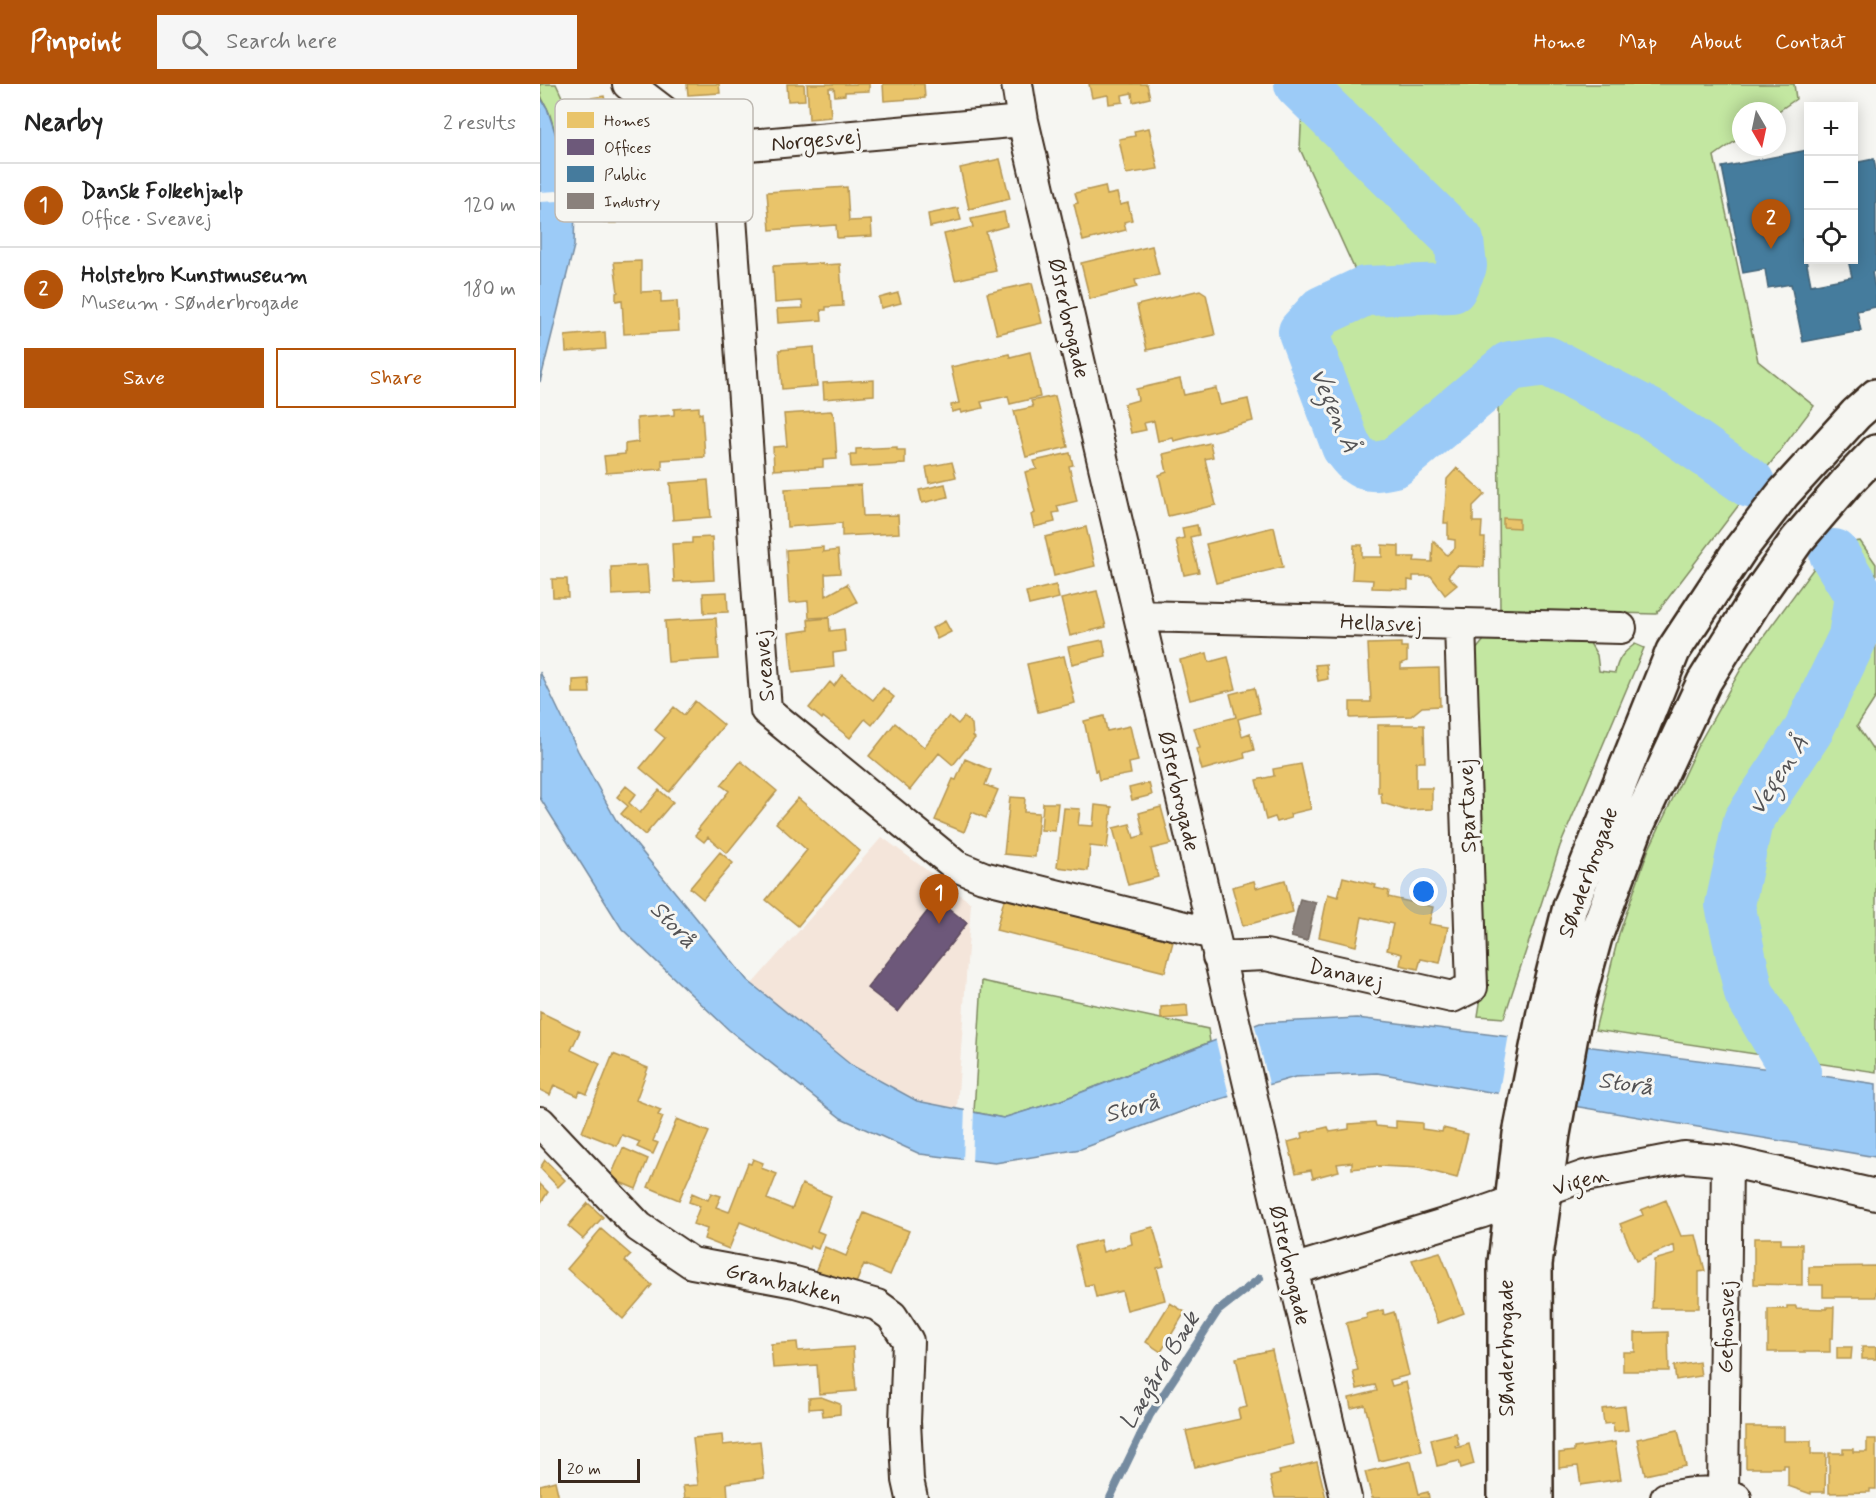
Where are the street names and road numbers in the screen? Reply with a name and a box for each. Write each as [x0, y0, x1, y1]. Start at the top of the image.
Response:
street label: Norgesvej [770, 123, 863, 162]
street label: Østerbrogade [1040, 256, 1095, 382]
street label: Hellasvej [1339, 609, 1423, 639]
street label: Sveavej [748, 629, 782, 703]
street label: Østerbrogade [1150, 729, 1205, 855]
street label: Spartavej [1452, 759, 1484, 853]
street label: Sønderbrogade [1552, 803, 1626, 942]
street label: Danavej [1305, 953, 1386, 997]
street label: Vigen [1549, 1161, 1612, 1206]
street label: Østerbrogade [1261, 1203, 1316, 1329]
street label: Granbakken [723, 1257, 844, 1311]
street label: Sønderbrogade [1493, 1279, 1522, 1417]
street label: Gefionsvej [1712, 1280, 1742, 1374]

